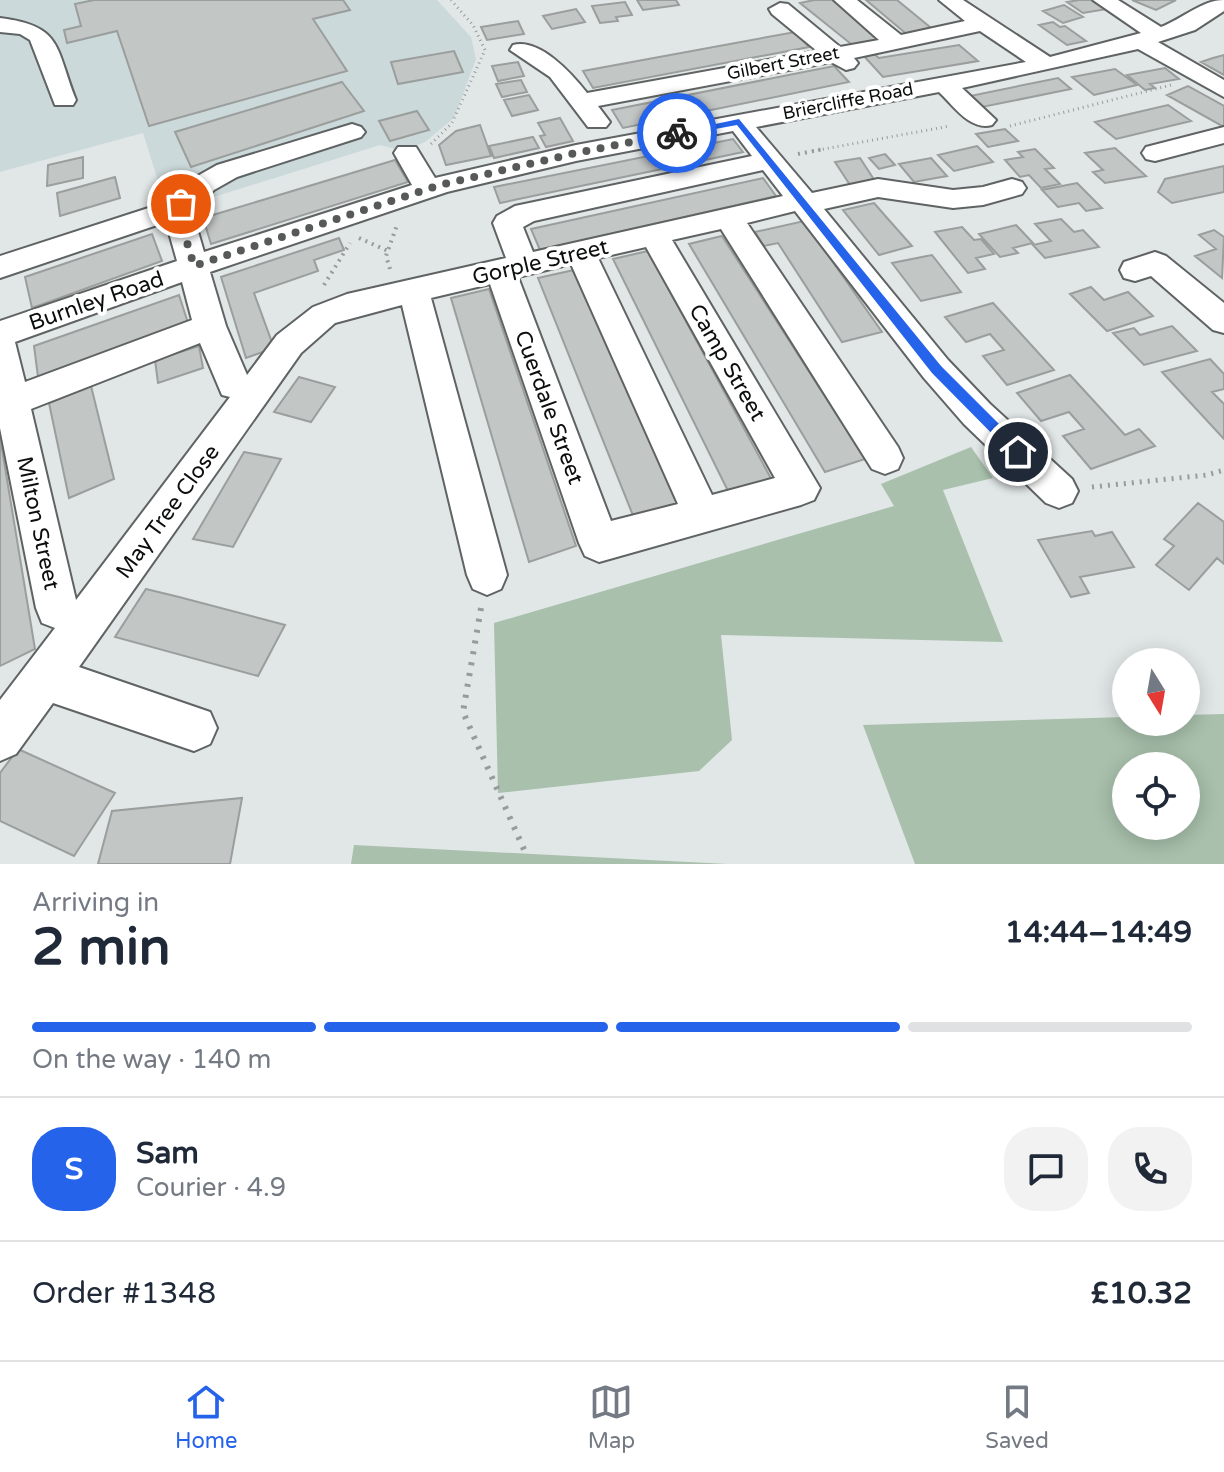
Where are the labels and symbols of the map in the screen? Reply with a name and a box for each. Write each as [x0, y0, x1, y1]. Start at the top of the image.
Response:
street label: Gilbert Street [725, 41, 841, 85]
street label: Briercliffe Road [781, 78, 915, 124]
courier [637, 93, 717, 173]
pin [147, 170, 215, 238]
street label: Gorple Street [470, 234, 611, 290]
street label: Burnley Road [25, 266, 167, 336]
street label: Camp Street [683, 300, 771, 425]
street label: Cuerdale Street [509, 327, 589, 488]
pin [984, 418, 1052, 486]
street label: May Tree Close [111, 440, 225, 584]
street label: Milton Street [11, 454, 65, 592]
north arrow [1112, 648, 1200, 736]

